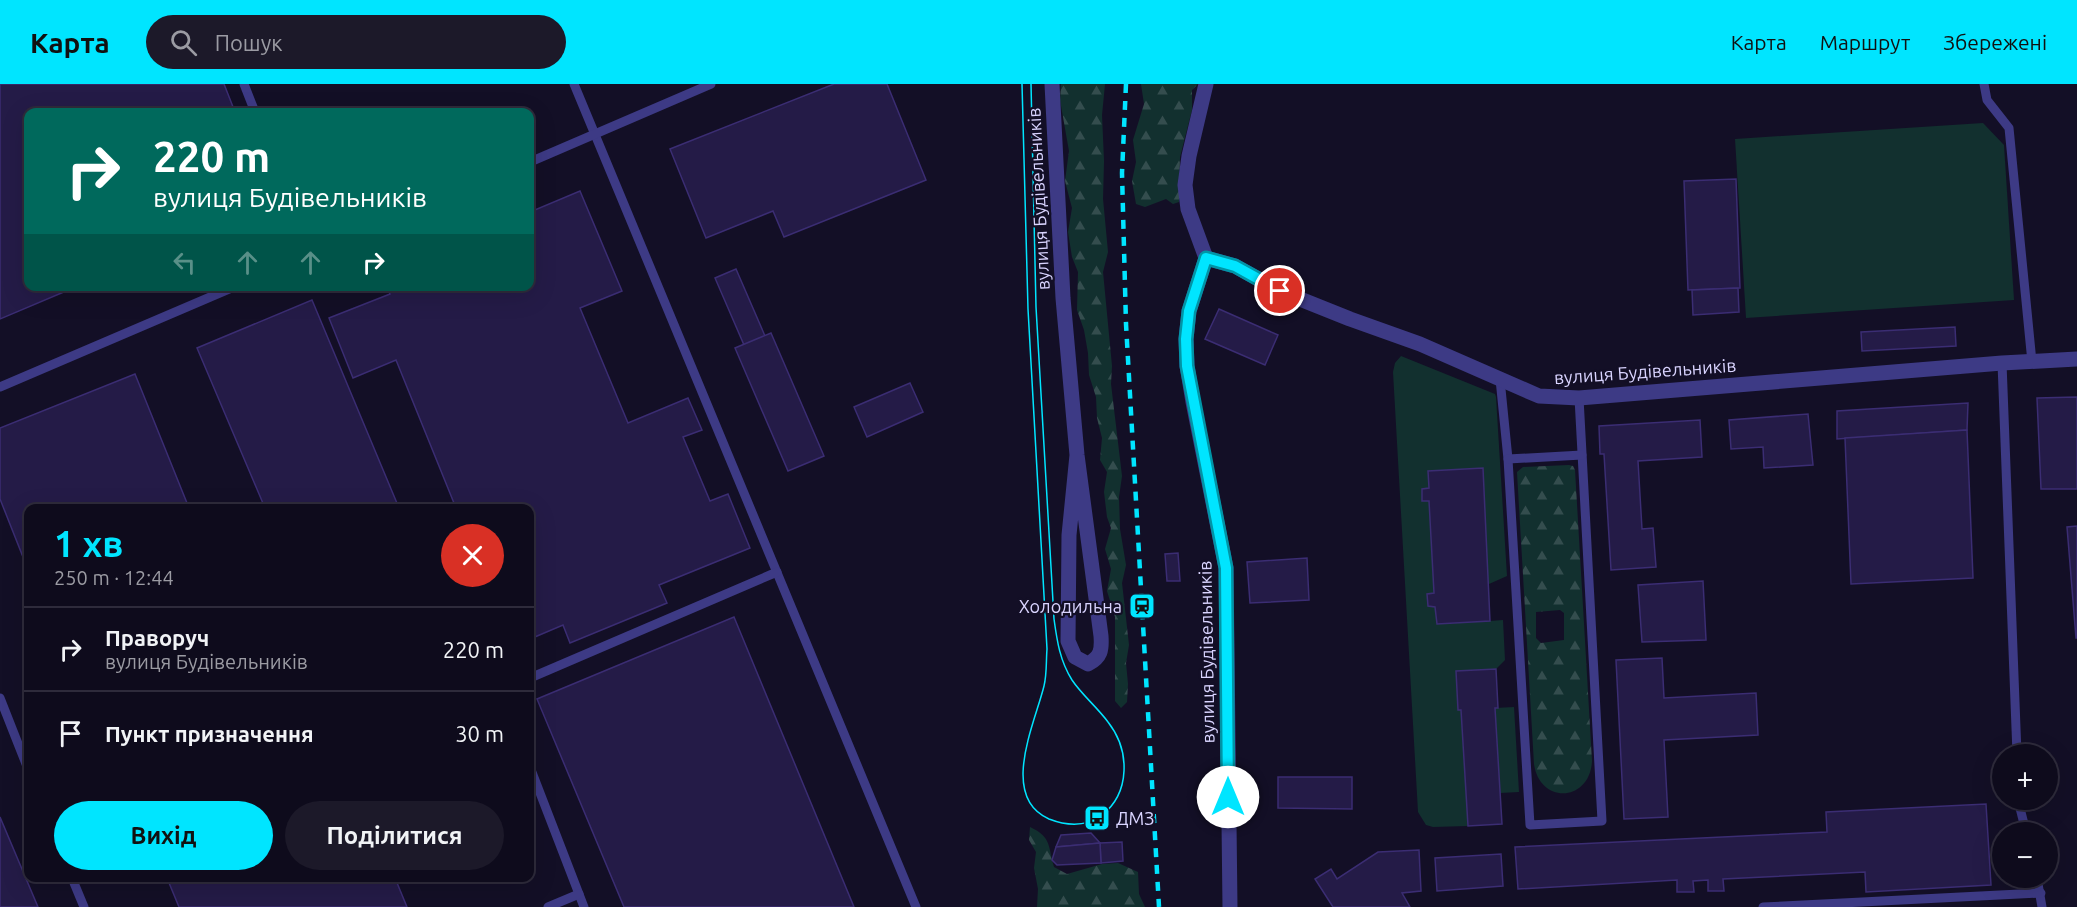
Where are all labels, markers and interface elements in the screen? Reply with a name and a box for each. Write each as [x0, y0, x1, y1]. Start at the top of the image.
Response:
search box [146, 15, 566, 69]
icon: search [167, 26, 200, 59]
text: Карта [30, 27, 110, 58]
text: Пошук [215, 30, 283, 55]
text: Карта [1731, 30, 1787, 54]
text: Маршрут [1820, 30, 1910, 54]
text: Збережені [1943, 30, 2047, 54]
street label: вулиця Будівельників [1023, 107, 1053, 291]
icon: right [54, 132, 132, 210]
text: 220 m [153, 133, 270, 180]
text: вулиця Будівельників [153, 182, 427, 212]
icon: left [168, 246, 201, 279]
icon: ahead [231, 246, 264, 279]
icon: ahead [294, 246, 327, 279]
icon: right [357, 246, 390, 279]
pin [1254, 265, 1305, 316]
icon: arrive [1263, 274, 1296, 307]
street label: вулиця Будівельників [1553, 355, 1737, 387]
text: 1 хв [54, 523, 123, 564]
button: close [441, 524, 504, 587]
street label: вулиця Будівельників [1194, 561, 1218, 743]
text: 250 m · 12:44 [54, 566, 174, 589]
station icon: Холодильна [1127, 591, 1157, 621]
place label: Холодильна [1019, 596, 1122, 616]
text: Праворуч [105, 625, 209, 650]
icon: right [54, 633, 87, 666]
text: 220 m [443, 637, 504, 662]
text: вулиця Будівельників [105, 650, 308, 673]
icon: arrive [54, 717, 87, 750]
text: Пункт призначення [105, 721, 314, 746]
text: 30 m [455, 721, 504, 746]
map controls [1992, 744, 2058, 888]
button: + [1992, 744, 2058, 810]
position arrow [1196, 765, 1260, 829]
button: Вихід [54, 801, 273, 870]
button: Поділитися [285, 801, 504, 870]
bus stop icon: ДМЗ [1082, 803, 1112, 833]
place label: ДМЗ [1116, 808, 1154, 828]
button: − [1992, 822, 2058, 888]

